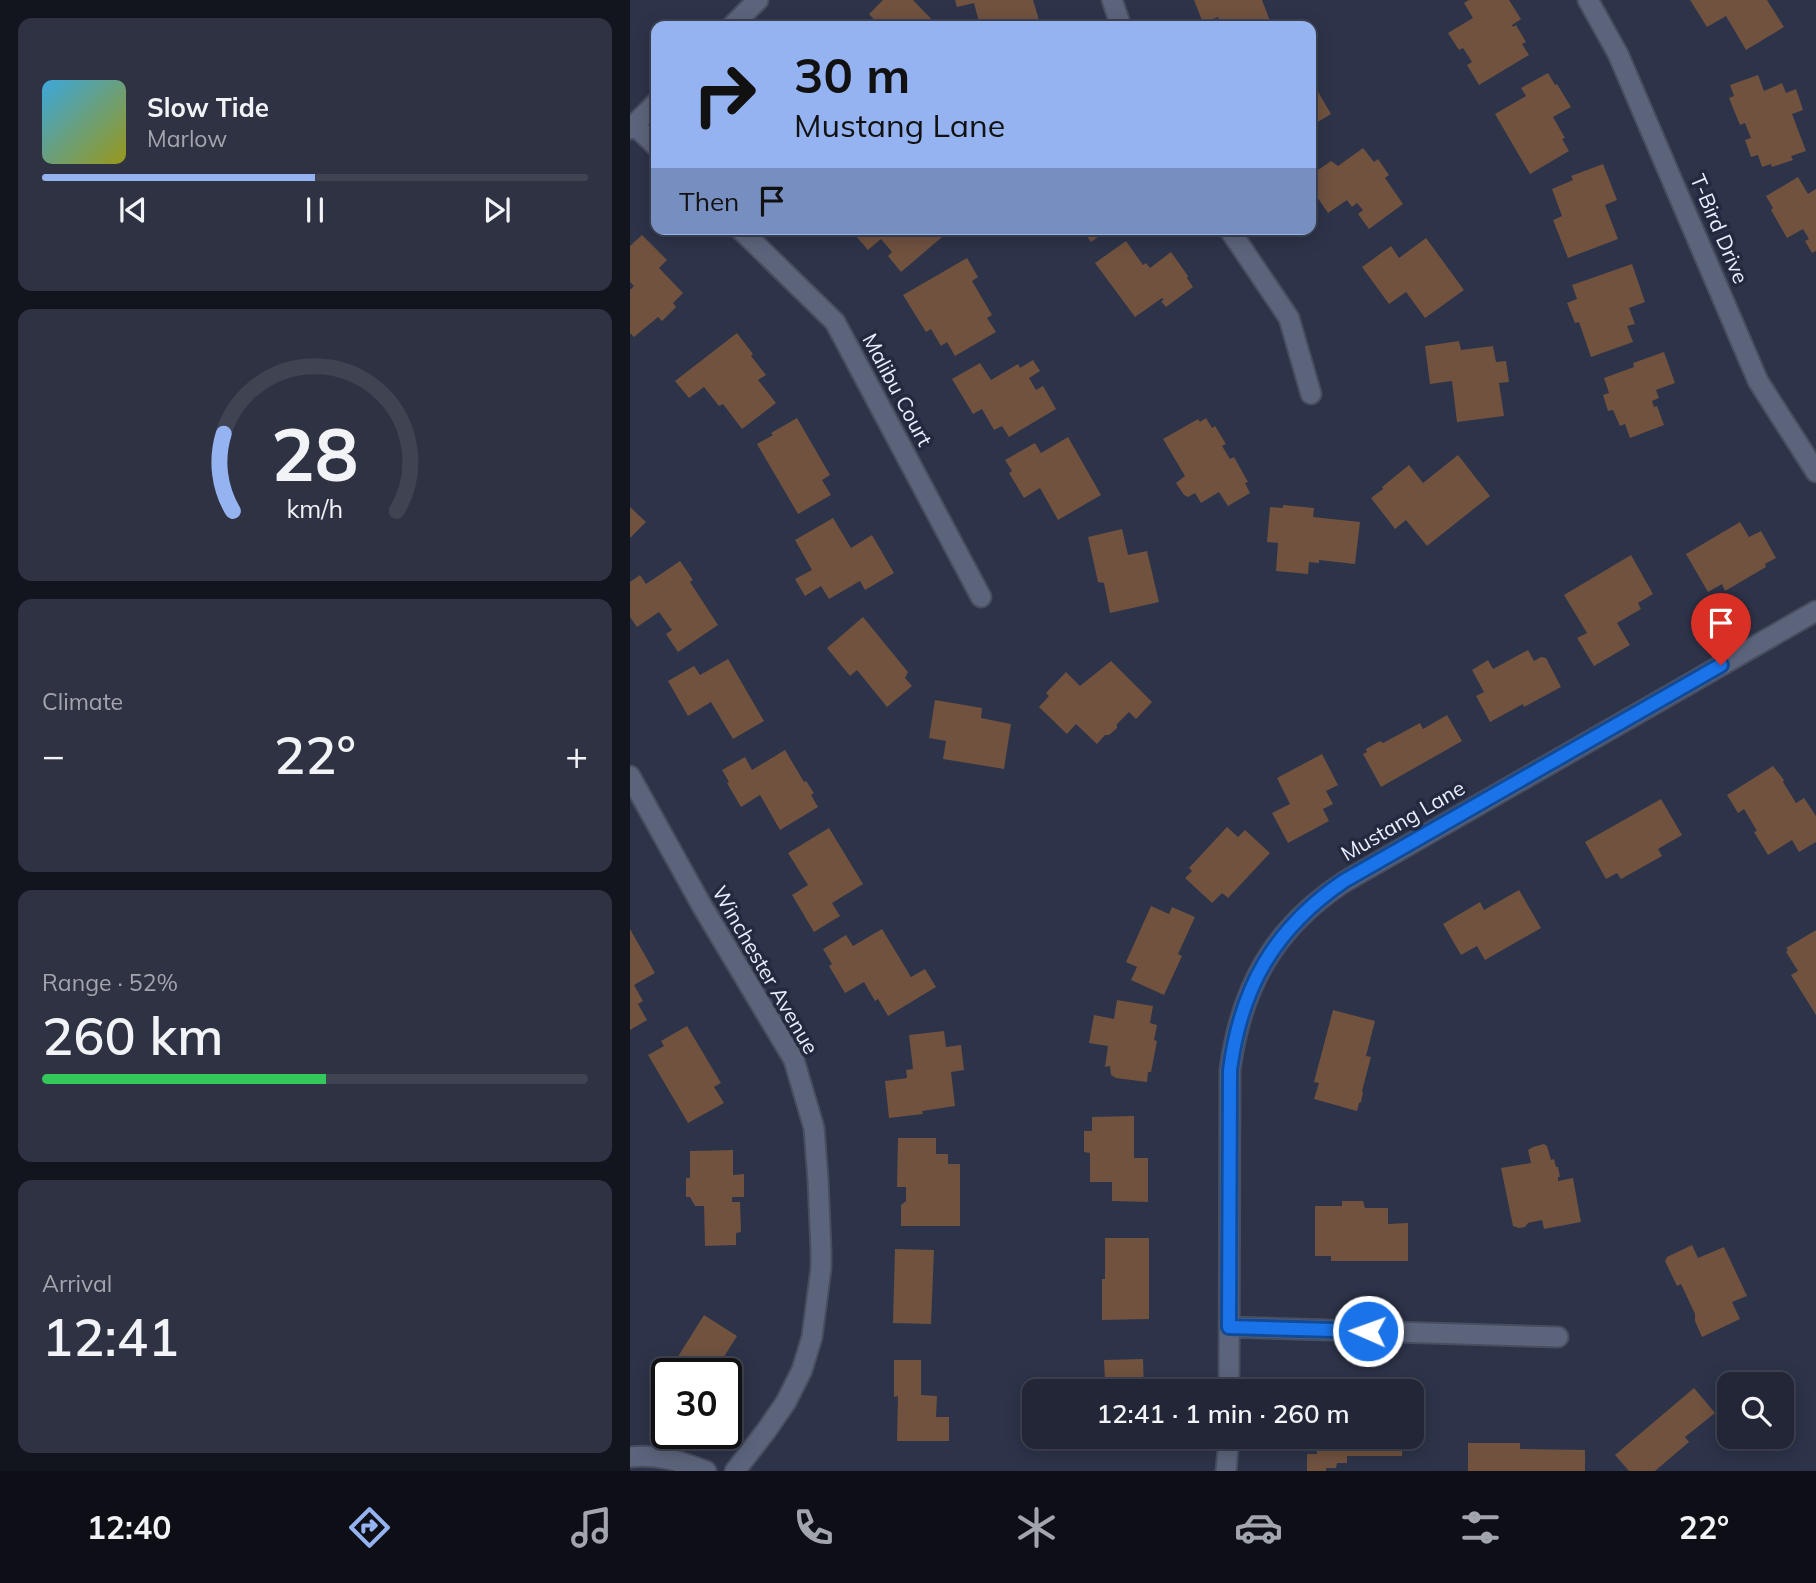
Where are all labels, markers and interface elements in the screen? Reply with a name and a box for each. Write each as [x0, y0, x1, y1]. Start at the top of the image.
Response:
text: 30 m [794, 44, 910, 105]
icon: right [679, 49, 770, 140]
text: Slow Tide [147, 91, 269, 124]
text: Mustang Lane [794, 105, 1005, 145]
text: Marlow [147, 124, 227, 153]
street label: T-Bird Drive [1685, 170, 1755, 287]
icon: arrive [753, 182, 791, 220]
text: Then [679, 185, 739, 218]
icon: previous [114, 191, 152, 229]
icon: pause [296, 191, 334, 229]
icon: next [478, 191, 516, 229]
street label: Malibu Court [857, 329, 938, 450]
text: 28 [271, 408, 359, 499]
text: km/h [287, 493, 343, 524]
pin [1691, 593, 1751, 665]
icon: arrive [1702, 604, 1740, 642]
text: Climate [42, 687, 123, 716]
text: 22° [274, 722, 356, 787]
text: − [42, 731, 65, 779]
text: + [565, 731, 588, 779]
street label: Mustang Lane [1336, 774, 1469, 866]
street label: Winchester Avenue [707, 881, 825, 1058]
text: Range · 52% [42, 968, 178, 997]
text: 260 km [42, 1003, 223, 1068]
text: Arrival [42, 1269, 112, 1298]
position arrow [1331, 1294, 1405, 1368]
text: 12:41 [42, 1304, 179, 1369]
speed limit sign: 30 [651, 1358, 742, 1449]
map controls [1717, 1372, 1794, 1449]
button: search [1717, 1372, 1794, 1449]
text: 12:41 · 1 min · 260 m [1096, 1397, 1350, 1430]
icon: directions [345, 1503, 394, 1552]
icon: music [567, 1503, 616, 1552]
icon: phone [789, 1503, 838, 1552]
icon: climate [1012, 1503, 1061, 1552]
icon: car [1234, 1503, 1283, 1552]
icon: filters [1456, 1503, 1505, 1552]
text: 12:40 [87, 1507, 171, 1547]
text: 22° [1679, 1507, 1729, 1547]

